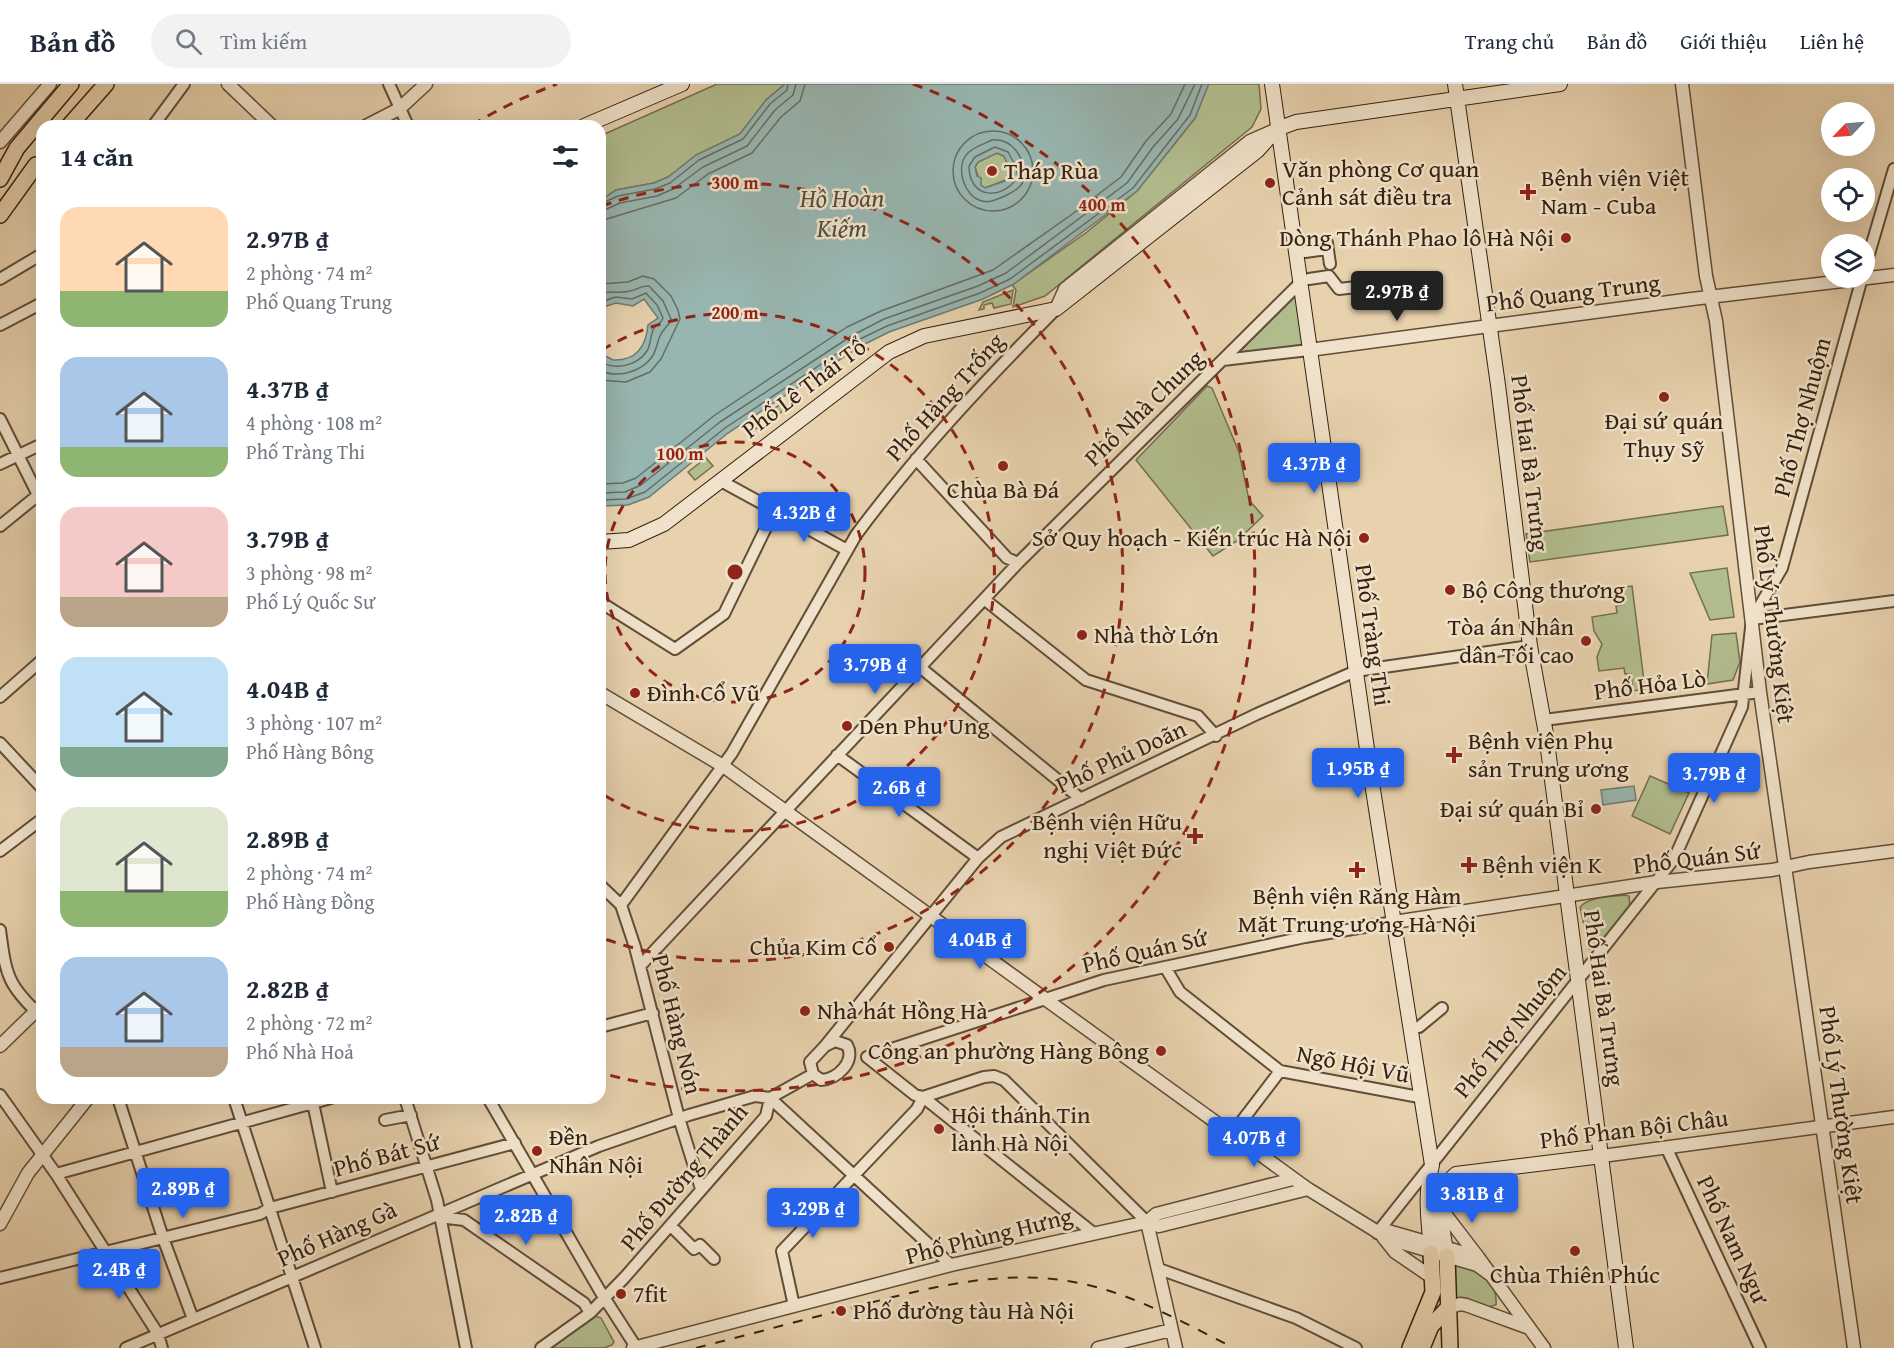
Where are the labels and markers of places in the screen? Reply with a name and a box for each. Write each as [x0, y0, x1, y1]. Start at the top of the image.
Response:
place label: Văn phòng Cơ quan Cảnh sát điều tra [1282, 151, 1480, 214]
place label: Tháp Rùa [1004, 153, 1099, 188]
place label: Bệnh viện Việt Nam - Cuba [1541, 160, 1690, 223]
marker: Tháp Rùa [985, 164, 999, 178]
marker: Văn phòng Cơ quan Cảnh sát điều tra [1263, 176, 1277, 190]
marker: Bệnh viện Việt Nam - Cuba [1519, 183, 1537, 201]
place label: Dòng Thánh Phao lô Hà Nội [1279, 220, 1554, 255]
marker: Dòng Thánh Phao lô Hà Nội [1559, 231, 1573, 245]
pin: 2.97B ₫ [1342, 271, 1452, 322]
marker: Đại sứ quán Thụy Sỹ [1657, 390, 1671, 404]
place label: Đại sứ quán Thụy Sỹ [1605, 403, 1724, 466]
pin: 4.37B ₫ [1259, 443, 1369, 494]
marker: Chùa Bà Đá [996, 459, 1010, 473]
place label: Chùa Bà Đá [947, 472, 1060, 507]
pin: 4.32B ₫ [749, 492, 859, 543]
place label: Sở Quy hoạch - Kiến trúc Hà Nội [1032, 520, 1352, 555]
marker: Sở Quy hoạch - Kiến trúc Hà Nội [1357, 531, 1371, 545]
centre of rings [725, 562, 745, 582]
place label: Bộ Công thương [1462, 572, 1625, 607]
marker: Bộ Công thương [1443, 583, 1457, 597]
place label: Tòa án Nhân dân Tối cao [1448, 609, 1575, 672]
place label: Nhà thờ Lớn [1094, 617, 1219, 652]
marker: Nhà thờ Lớn [1075, 628, 1089, 642]
marker: Tòa án Nhân dân Tối cao [1579, 634, 1593, 648]
pin: 3.79B ₫ [820, 644, 930, 695]
place label: Đình Cổ Vũ [647, 675, 760, 710]
marker: Đình Cổ Vũ [628, 686, 642, 700]
place label: Den Phu Ung [859, 708, 990, 743]
marker: Den Phu Ung [840, 719, 854, 733]
place label: Bệnh viện Phụ sản Trung ương [1468, 723, 1629, 786]
marker: Bệnh viện Phụ sản Trung ương [1445, 746, 1463, 764]
pin: 1.95B ₫ [1303, 748, 1413, 799]
pin: 3.79B ₫ [1659, 753, 1769, 804]
pin: 2.6B ₫ [850, 767, 948, 818]
place label: Đại sứ quán Bỉ [1440, 791, 1584, 826]
marker: Đại sứ quán Bỉ [1589, 802, 1603, 816]
place label: Bệnh viện Hữu nghị Việt Đức [1032, 804, 1182, 867]
marker: Bệnh viện Hữu nghị Việt Đức [1186, 827, 1204, 845]
place label: Bệnh viện K [1482, 847, 1603, 882]
marker: Bệnh viện K [1460, 856, 1478, 874]
marker: Bệnh viện Răng Hàm Mặt Trung ương Hà Nội [1348, 861, 1366, 879]
place label: Bệnh viện Răng Hàm Mặt Trung ương Hà Nội [1238, 878, 1476, 941]
pin: 4.04B ₫ [925, 919, 1035, 970]
place label: Chủa Kim Cổ [750, 929, 877, 964]
marker: Chủa Kim Cổ [882, 940, 896, 954]
place label: Nhà hát Hồng Hà [817, 993, 988, 1028]
marker: Nhà hát Hồng Hà [798, 1004, 812, 1018]
place label: Công an phường Hàng Bông [868, 1033, 1149, 1068]
marker: Công an phường Hàng Bông [1154, 1044, 1168, 1058]
place label: Hội thánh Tin lành Hà Nội [951, 1097, 1091, 1160]
pin: 4.07B ₫ [1199, 1117, 1309, 1168]
place label: Đền Nhân Nội [549, 1119, 643, 1182]
marker: Hội thánh Tin lành Hà Nội [932, 1122, 946, 1136]
marker: Đền Nhân Nội [530, 1144, 544, 1158]
pin: 2.89B ₫ [128, 1168, 238, 1219]
pin: 3.81B ₫ [1417, 1173, 1527, 1224]
pin: 3.29B ₫ [758, 1188, 868, 1239]
pin: 2.82B ₫ [471, 1195, 581, 1246]
marker: Chùa Thiên Phúc [1568, 1244, 1582, 1258]
pin: 2.4B ₫ [70, 1249, 168, 1300]
place label: Chùa Thiên Phúc [1490, 1257, 1660, 1292]
place label: 7fit [633, 1276, 668, 1311]
marker: 7fit [614, 1287, 628, 1301]
place label: Phố đường tàu Hà Nội [853, 1293, 1075, 1328]
marker: Phố đường tàu Hà Nội [834, 1304, 848, 1318]

